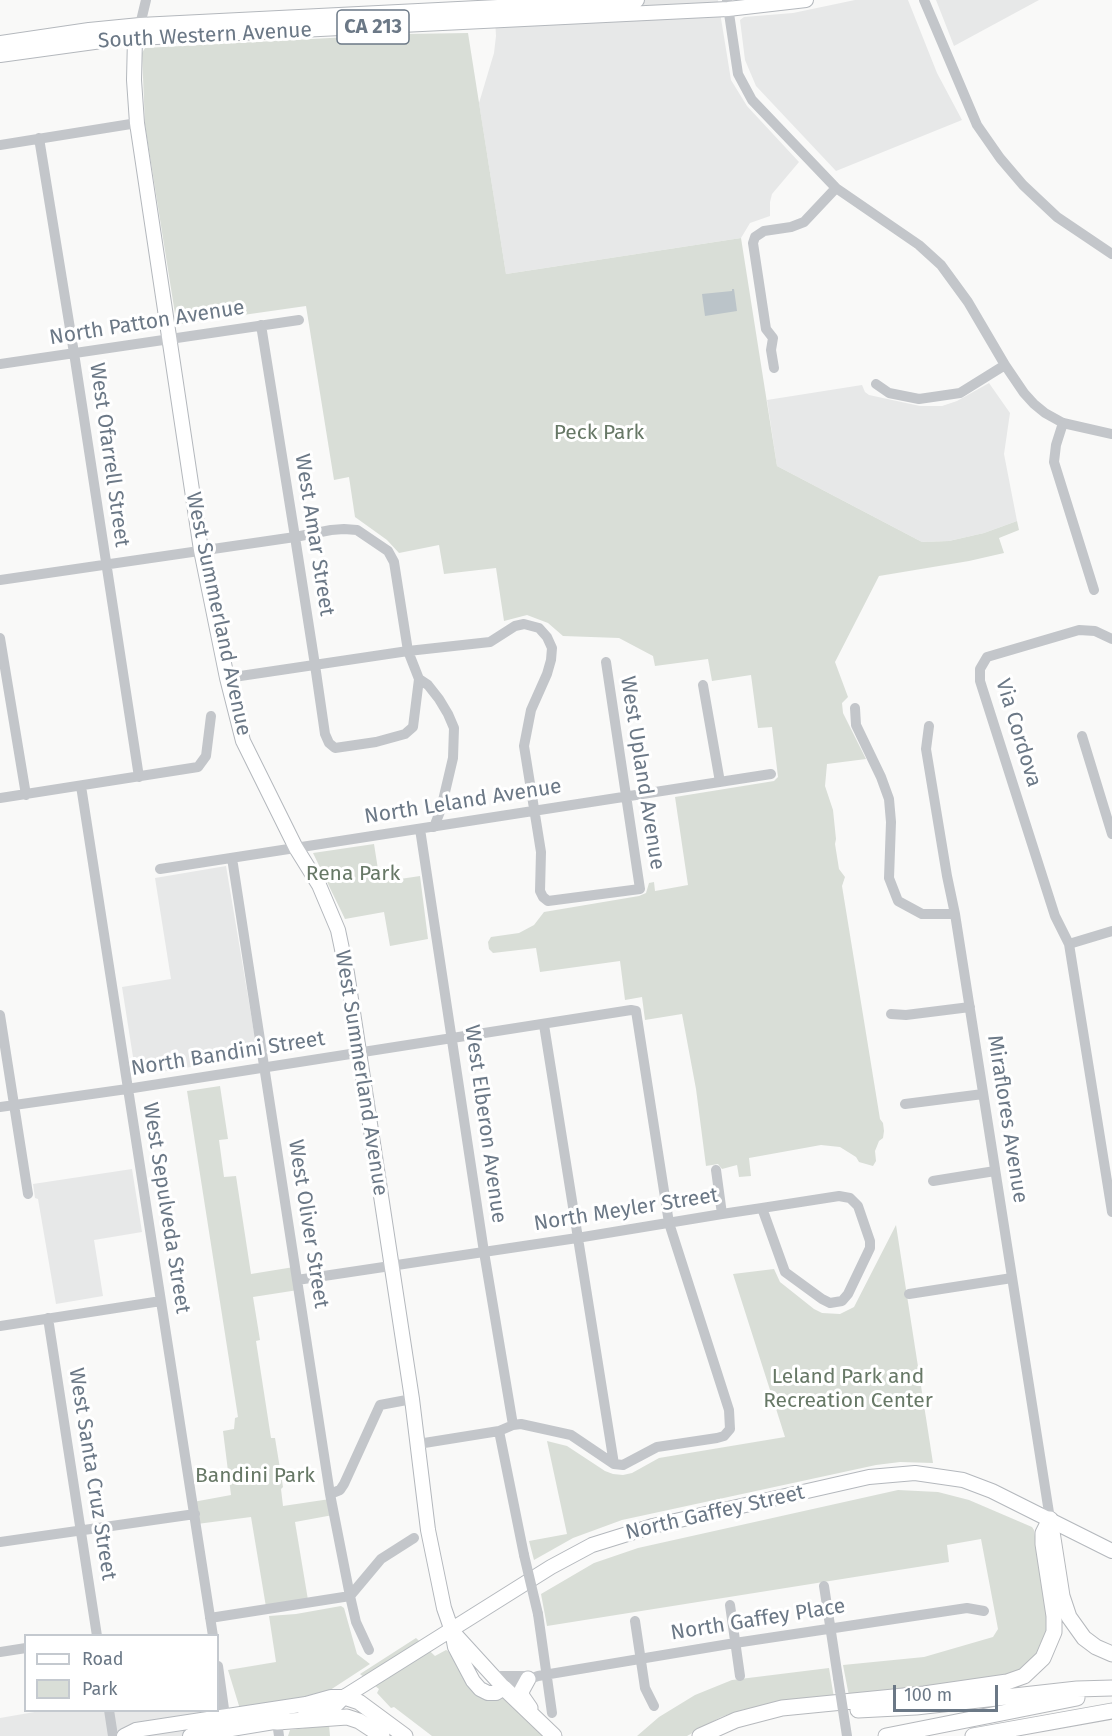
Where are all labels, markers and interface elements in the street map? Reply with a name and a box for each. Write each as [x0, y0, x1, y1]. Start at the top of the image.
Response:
road number: CA 213 [337, 10, 409, 44]
street label: South Western Avenue [97, 18, 313, 54]
street label: North Patton Avenue [48, 295, 246, 351]
street label: West Ofarrell Street [84, 361, 134, 549]
park label: Peck Park [554, 420, 644, 446]
street label: West Amar Street [289, 452, 339, 618]
street label: West Summerland Avenue [180, 490, 256, 738]
street label: West Upland Avenue [614, 674, 670, 872]
street label: Via Cordova [990, 676, 1046, 790]
street label: North Leland Avenue [363, 774, 563, 830]
park label: Rena Park [306, 861, 400, 887]
street label: West Summerland Avenue [329, 948, 393, 1198]
street label: West Elberon Avenue [459, 1023, 511, 1225]
street label: North Bandini Street [129, 1026, 327, 1082]
street label: Miraflores Avenue [981, 1033, 1033, 1205]
street label: West Sepulveda Street [137, 1101, 195, 1315]
street label: West Oliver Street [282, 1138, 334, 1310]
street label: North Meyler Street [532, 1183, 720, 1237]
park label: Leland Park and Recreation Center [763, 1364, 933, 1414]
street label: West Santa Cruz Street [63, 1366, 121, 1582]
park label: Bandini Park [195, 1463, 315, 1489]
street label: North Gaffey Street [623, 1480, 807, 1546]
street label: North Gaffey Place [669, 1594, 847, 1646]
legend [24, 1634, 219, 1712]
text: Road [82, 1648, 124, 1670]
scale bar [896, 1673, 1001, 1711]
text: Park [82, 1678, 117, 1700]
text: 100 m [904, 1684, 952, 1706]

